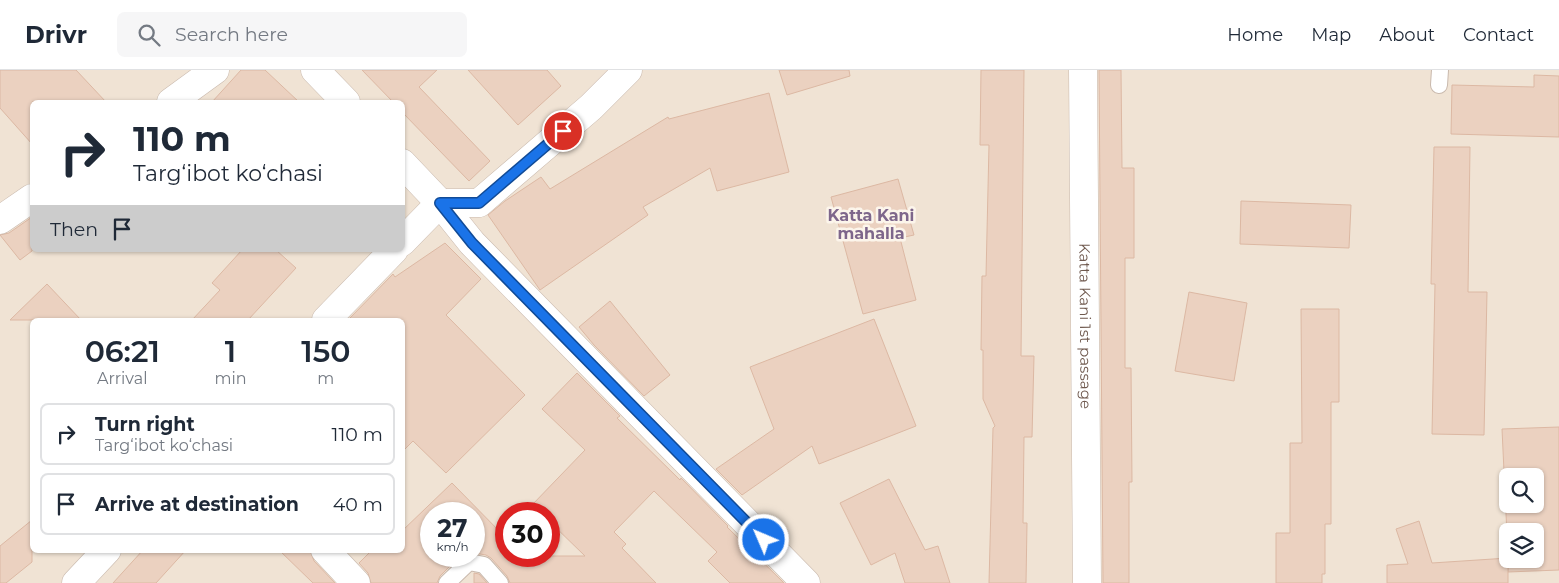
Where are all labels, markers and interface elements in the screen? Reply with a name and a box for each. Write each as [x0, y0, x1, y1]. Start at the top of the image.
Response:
search box [117, 12, 467, 57]
text: Drivr [25, 20, 87, 49]
icon: search [135, 21, 163, 49]
text: Search here [175, 23, 288, 46]
text: Home [1227, 24, 1283, 46]
text: Map [1311, 24, 1351, 46]
text: About [1379, 24, 1435, 46]
text: Contact [1463, 24, 1534, 46]
pin [542, 110, 584, 152]
text: 110 m [133, 117, 231, 160]
icon: arrive [549, 117, 577, 145]
icon: right [50, 120, 115, 185]
text: Targ‘ibot ko‘chasi [133, 160, 323, 187]
district label: Katta Kani mahalla [828, 206, 914, 243]
icon: arrive [108, 215, 136, 243]
text: Then [50, 218, 98, 241]
street label: Katta Kani 1st passage [1075, 243, 1096, 409]
text: 06:21 [85, 333, 160, 370]
text: 1 [225, 333, 236, 370]
text: 150 [301, 333, 350, 370]
text: Arrival [97, 369, 147, 388]
text: min [214, 369, 247, 388]
text: m [317, 369, 334, 388]
text: Turn right [95, 413, 195, 436]
icon: right [52, 420, 80, 448]
text: 110 m [332, 423, 383, 446]
text: Targ‘ibot ko‘chasi [95, 436, 233, 455]
map controls [1499, 468, 1544, 568]
button: search [1499, 468, 1544, 513]
icon: arrive [52, 490, 80, 518]
text: Arrive at destination [95, 493, 299, 516]
text: 40 m [333, 493, 383, 516]
speed limit sign: 30 [495, 502, 560, 567]
text: 27 [437, 513, 468, 543]
position arrow [737, 513, 789, 565]
button: layers [1499, 523, 1544, 568]
text: km/h [436, 539, 469, 554]

